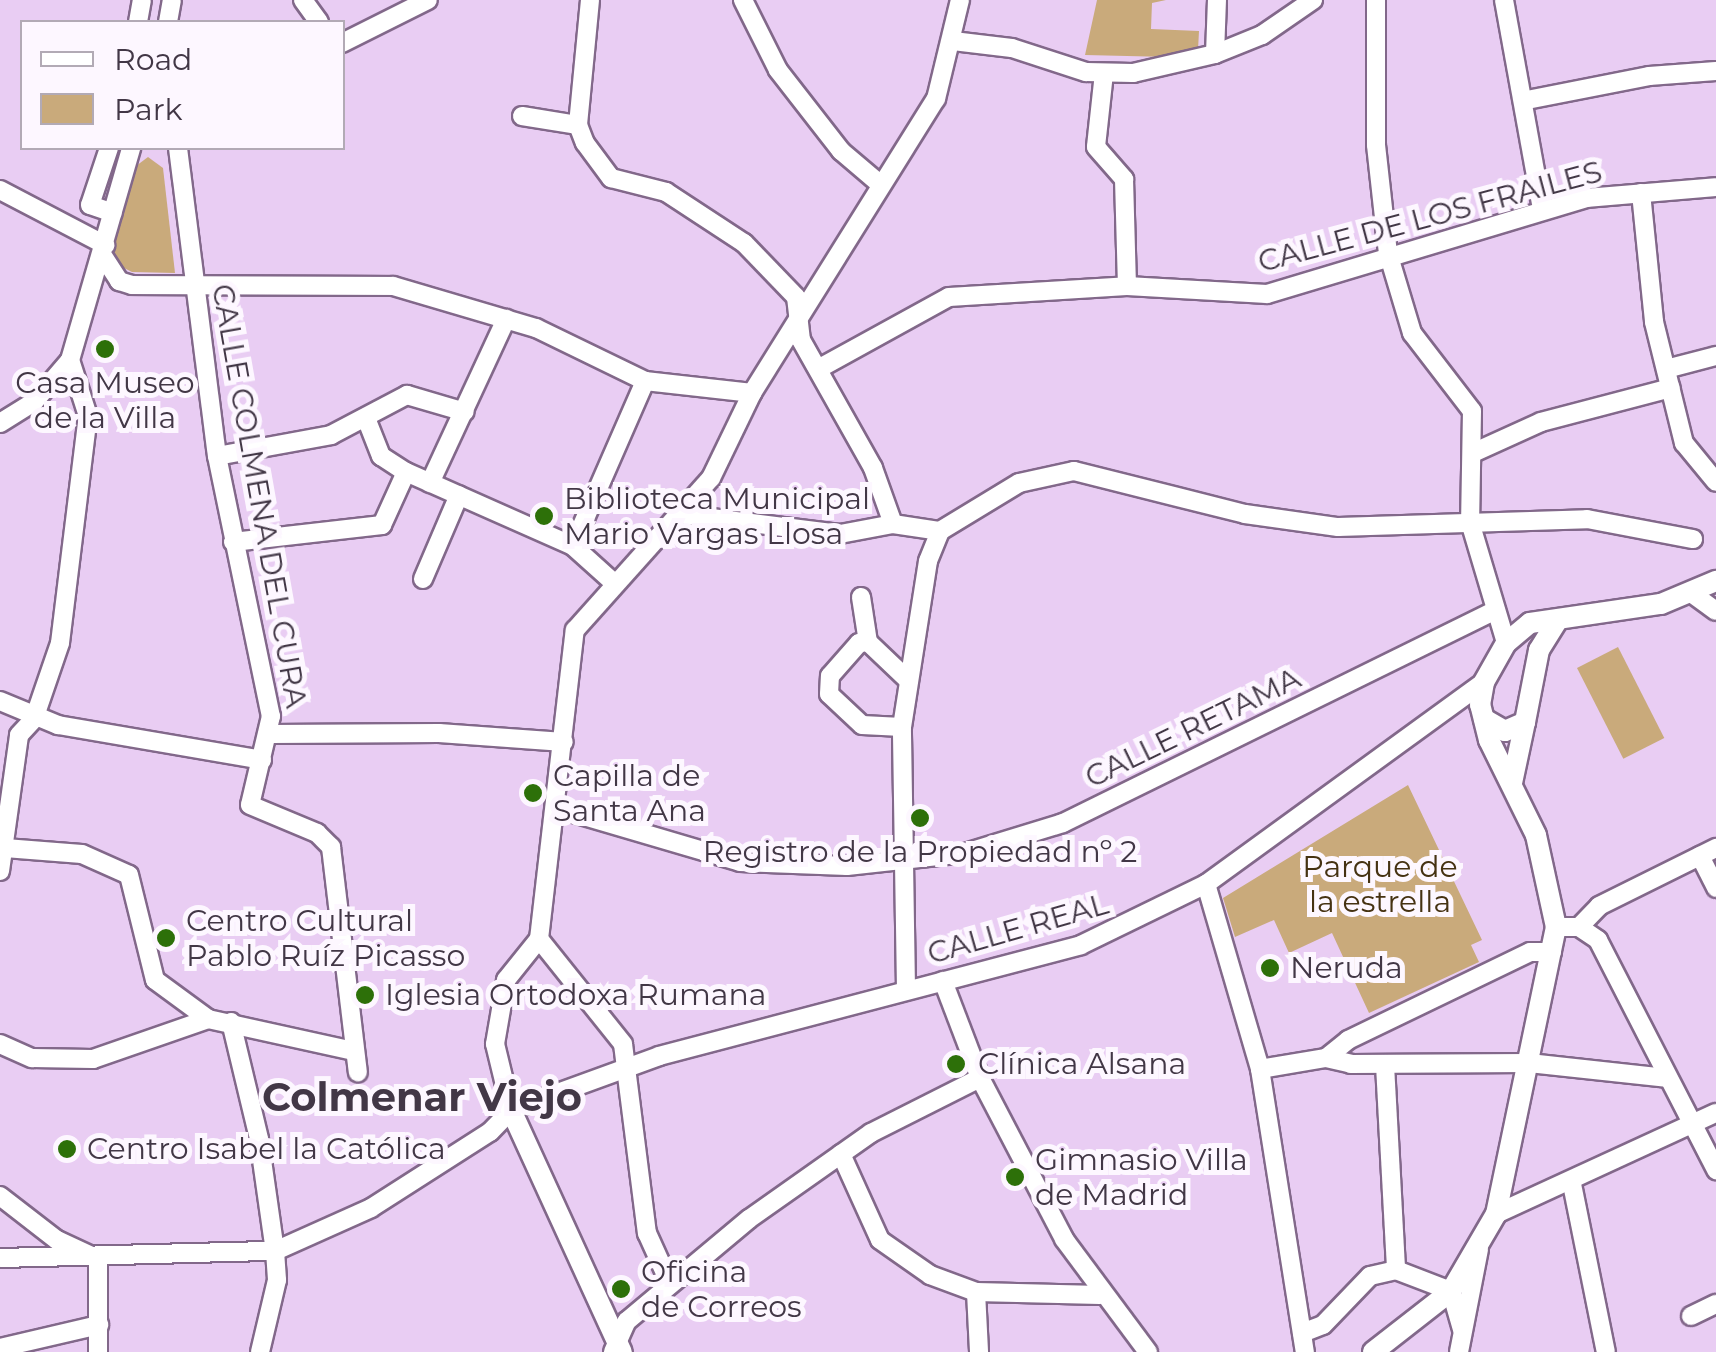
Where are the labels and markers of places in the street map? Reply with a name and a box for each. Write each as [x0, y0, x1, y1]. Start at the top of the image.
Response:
marker: Casa Museo de la Villa [94, 338, 116, 360]
place label: Casa Museo de la Villa [15, 365, 195, 436]
place label: Biblioteca Municipal Mario Vargas Llosa [564, 481, 870, 552]
marker: Biblioteca Municipal Mario Vargas Llosa [533, 505, 555, 527]
place label: Capilla de Santa Ana [553, 758, 706, 828]
marker: Capilla de Santa Ana [522, 782, 544, 804]
marker: Registro de la Propiedad nº 2 [909, 807, 931, 829]
place label: Registro de la Propiedad nº 2 [703, 834, 1137, 870]
place label: Centro Cultural Pablo Ruíz Picasso [186, 903, 465, 974]
marker: Centro Cultural Pablo Ruíz Picasso [155, 927, 177, 949]
place label: Neruda [1290, 950, 1403, 986]
marker: Neruda [1259, 957, 1281, 979]
place label: Iglesia Ortodoxa Rumana [385, 977, 766, 1013]
marker: Iglesia Ortodoxa Rumana [354, 984, 376, 1006]
place label: Clínica Alsana [978, 1046, 1186, 1082]
marker: Clínica Alsana [943, 1051, 969, 1077]
place label: Centro Isabel la Católica [87, 1131, 446, 1167]
marker: Centro Isabel la Católica [56, 1138, 78, 1160]
place label: Gimnasio Villa de Madrid [1035, 1142, 1248, 1212]
marker: Gimnasio Villa de Madrid [1004, 1166, 1026, 1188]
place label: Oficina de Correos [641, 1254, 802, 1324]
marker: Oficina de Correos [610, 1278, 632, 1300]

